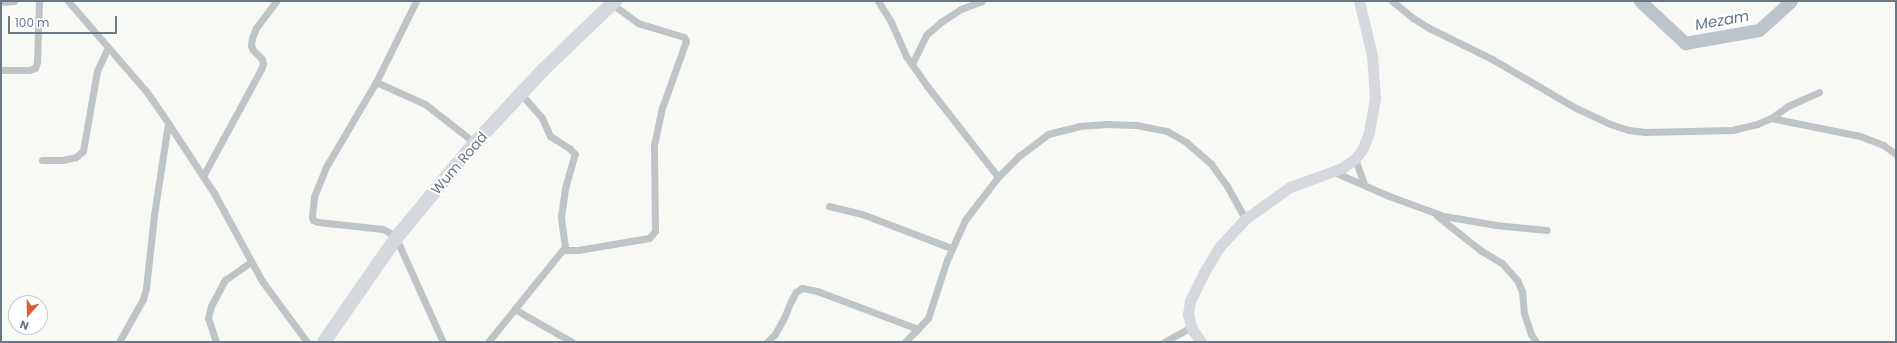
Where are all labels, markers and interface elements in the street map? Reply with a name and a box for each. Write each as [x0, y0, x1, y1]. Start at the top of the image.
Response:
water label: Mezam [1694, 6, 1750, 34]
scale bar [10, 8, 119, 34]
text: 100 m [15, 14, 49, 31]
street label: Wum Road [427, 128, 491, 198]
north arrow [8, 295, 48, 335]
text: N [18, 316, 31, 334]

